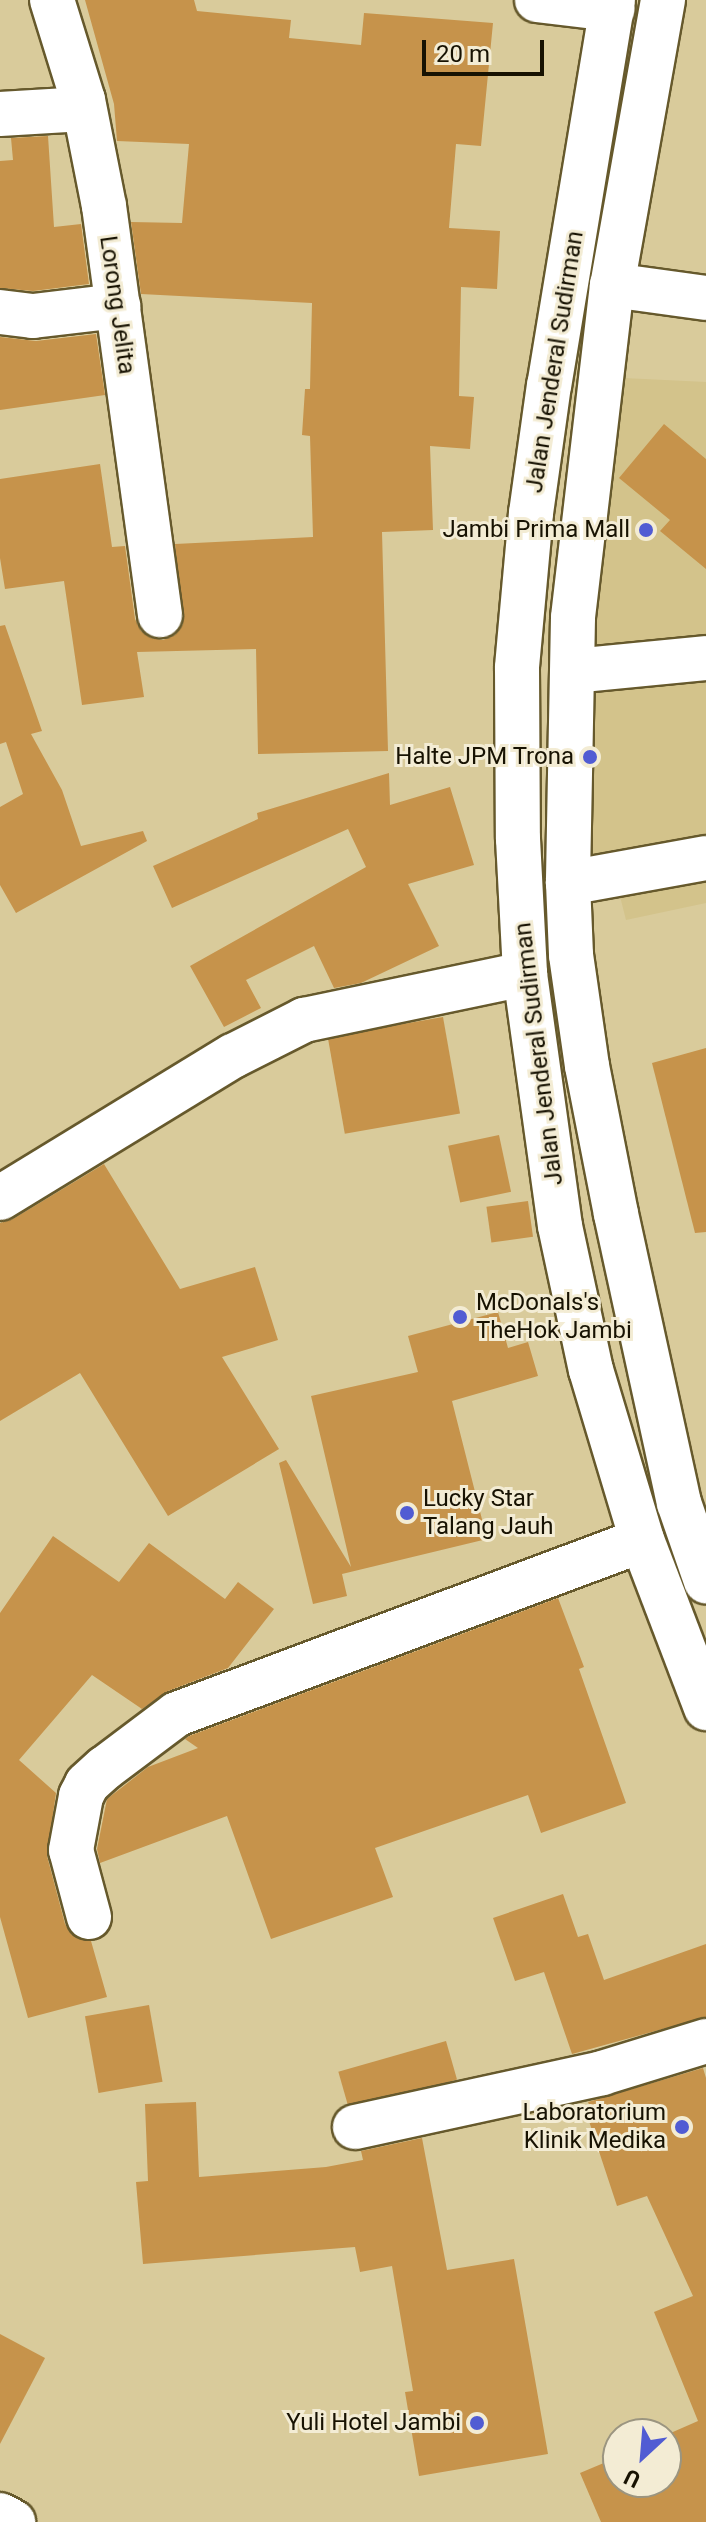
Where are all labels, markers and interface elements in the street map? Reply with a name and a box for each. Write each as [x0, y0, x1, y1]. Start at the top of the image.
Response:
scale bar [426, 24, 548, 74]
text: 20 m [436, 40, 490, 68]
street label: Jalan Jenderal Sudirman [520, 229, 590, 495]
street label: Lorong Jelita [93, 234, 141, 376]
place label: Jambi Prima Mall [443, 516, 630, 544]
marker: Jambi Prima Mall [637, 521, 655, 539]
place label: Halte JPM Trona [395, 743, 574, 771]
marker: Halte JPM Trona [581, 748, 599, 766]
street label: Jalan Jenderal Sudirman [509, 921, 569, 1187]
place label: McDonals's TheHok Jambi [476, 1289, 632, 1345]
marker: McDonals's TheHok Jambi [451, 1308, 469, 1326]
place label: Lucky Star Talang Jauh [423, 1485, 553, 1541]
marker: Lucky Star Talang Jauh [398, 1504, 416, 1522]
place label: Laboratorium Klinik Medika [523, 2099, 666, 2155]
marker: Laboratorium Klinik Medika [673, 2118, 691, 2136]
place label: Yuli Hotel Jambi [286, 2409, 461, 2437]
marker: Yuli Hotel Jambi [468, 2414, 486, 2432]
north arrow [602, 2418, 682, 2498]
text: U [620, 2464, 644, 2493]

